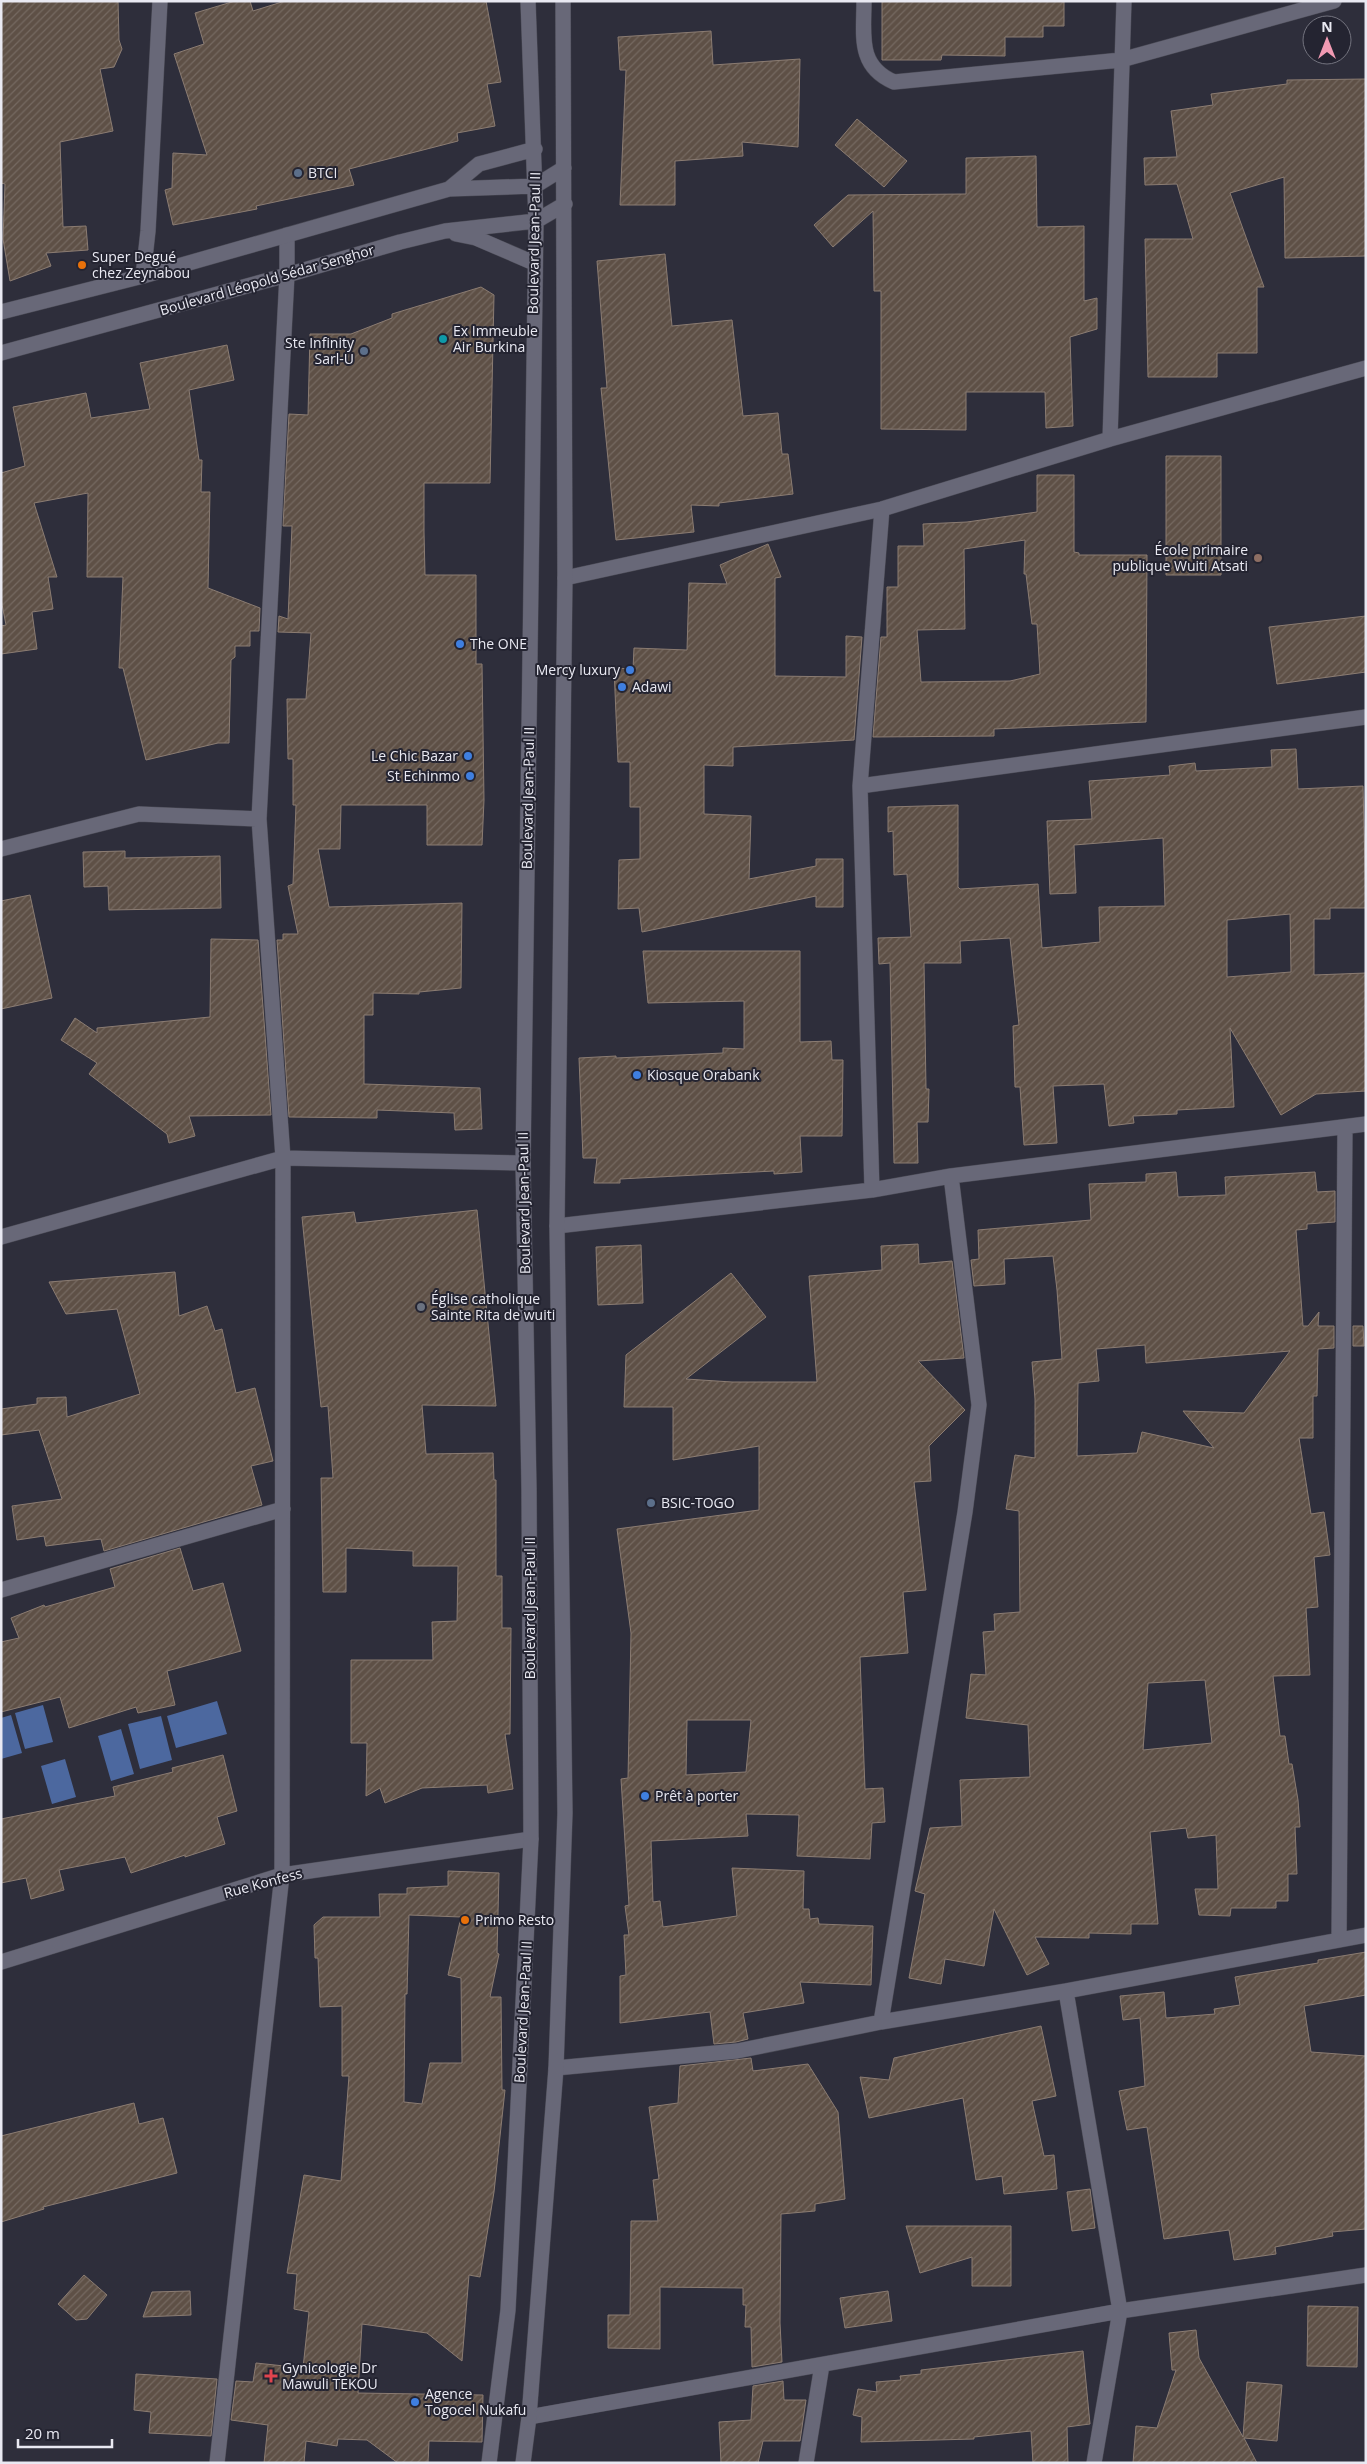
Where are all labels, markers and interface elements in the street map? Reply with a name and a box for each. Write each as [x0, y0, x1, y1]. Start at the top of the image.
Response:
north arrow [1302, 15, 1352, 65]
text: N [1321, 17, 1333, 36]
place label: BTCI [308, 163, 337, 182]
marker: BTCI [292, 167, 304, 179]
street label: Boulevard Jean-Paul II [523, 172, 544, 314]
street label: Boulevard Léopold Sédar Senghor [157, 240, 377, 319]
place label: Super Degué chez Zeynabou [92, 247, 190, 282]
marker: Super Degué chez Zeynabou [76, 259, 88, 271]
place label: Ex Immeuble Air Burkina [453, 321, 538, 356]
place label: Ste Infinity Sarl-U [285, 333, 355, 368]
marker: Ex Immeuble Air Burkina [437, 333, 449, 345]
marker: Ste Infinity Sarl-U [358, 345, 370, 357]
place label: École primaire publique Wuiti Atsati [1113, 540, 1248, 575]
marker: École primaire publique Wuiti Atsati [1252, 552, 1264, 564]
place label: The ONE [470, 634, 527, 653]
marker: The ONE [454, 638, 466, 650]
place label: Mercy luxury [536, 660, 621, 679]
marker: Mercy luxury [624, 664, 636, 676]
place label: Adawi [632, 677, 672, 696]
marker: Adawi [616, 681, 628, 693]
street label: Boulevard Jean-Paul II [517, 727, 538, 869]
place label: Le Chic Bazar [371, 746, 458, 765]
marker: Le Chic Bazar [462, 750, 474, 762]
place label: St Echinmo [387, 766, 460, 785]
marker: St Echinmo [464, 770, 476, 782]
place label: Kiosque Orabank [647, 1065, 760, 1084]
marker: Kiosque Orabank [631, 1069, 643, 1081]
street label: Boulevard Jean-Paul II [513, 1132, 534, 1274]
place label: Église catholique Sainte Rita de wuiti [431, 1289, 555, 1324]
marker: Église catholique Sainte Rita de wuiti [415, 1301, 427, 1313]
place label: BSIC-TOGO [661, 1493, 735, 1512]
marker: BSIC-TOGO [645, 1497, 657, 1509]
street label: Boulevard Jean-Paul II [520, 1537, 539, 1679]
place label: Prêt à porter [655, 1786, 739, 1805]
marker: Prêt à porter [639, 1790, 651, 1802]
street label: Rue Konfess [222, 1863, 304, 1902]
place label: Primo Resto [475, 1910, 554, 1929]
marker: Primo Resto [459, 1914, 471, 1926]
street label: Boulevard Jean-Paul II [509, 1940, 536, 2084]
place label: Gynicologie Dr Mawuli TEKOU [282, 2358, 378, 2393]
marker: Gynicologie Dr Mawuli TEKOU [264, 2369, 278, 2383]
place label: Agence Togocel Nukafu [425, 2384, 526, 2419]
marker: Agence Togocel Nukafu [409, 2396, 421, 2408]
scale bar [18, 2416, 111, 2448]
text: 20 m [25, 2423, 60, 2443]

